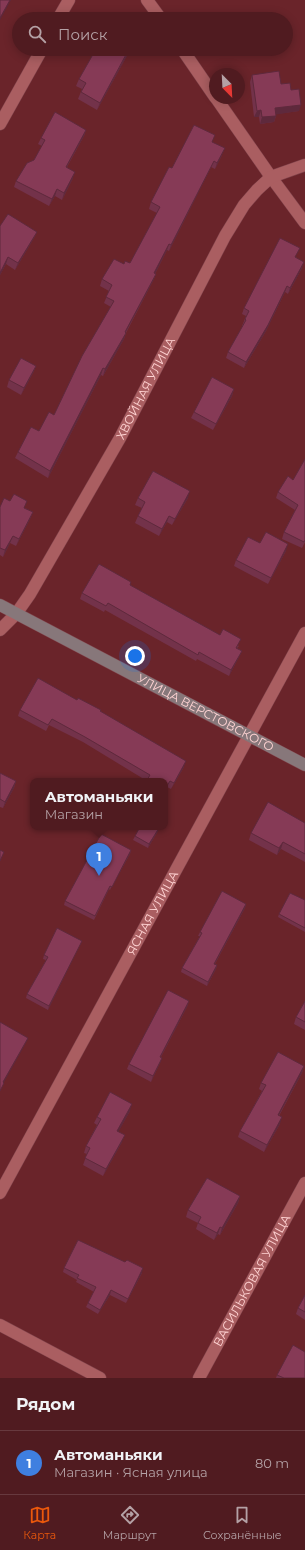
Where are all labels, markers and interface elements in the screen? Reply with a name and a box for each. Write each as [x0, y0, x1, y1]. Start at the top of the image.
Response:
search box [12, 12, 293, 56]
icon: search [26, 23, 48, 45]
text: Поиск [58, 25, 107, 44]
north arrow [209, 68, 245, 104]
street label: ХВОЙНАЯ УЛИЦА [113, 335, 178, 442]
your location [125, 646, 145, 666]
street label: УЛИЦА ВЕРСТОВСКОГО [135, 670, 277, 754]
popup [30, 778, 168, 830]
text: Автоманьяки [45, 787, 153, 806]
text: Магазин [45, 806, 103, 822]
pin: 1 [86, 843, 112, 876]
street label: ЯСНАЯ УЛИЦА [123, 868, 181, 957]
street label: ВАСИЛЬКОВАЯ УЛИЦА [210, 1212, 294, 1349]
text: Рядом [16, 1394, 75, 1414]
text: Автоманьяки [54, 1445, 163, 1464]
text: 1 [26, 1455, 32, 1471]
text: 80 m [255, 1455, 289, 1471]
text: Магазин · Ясная улица [54, 1464, 208, 1480]
tab: Карта [23, 1504, 56, 1542]
tab: Маршрут [103, 1504, 156, 1542]
tab: Сохранённые [203, 1504, 282, 1542]

